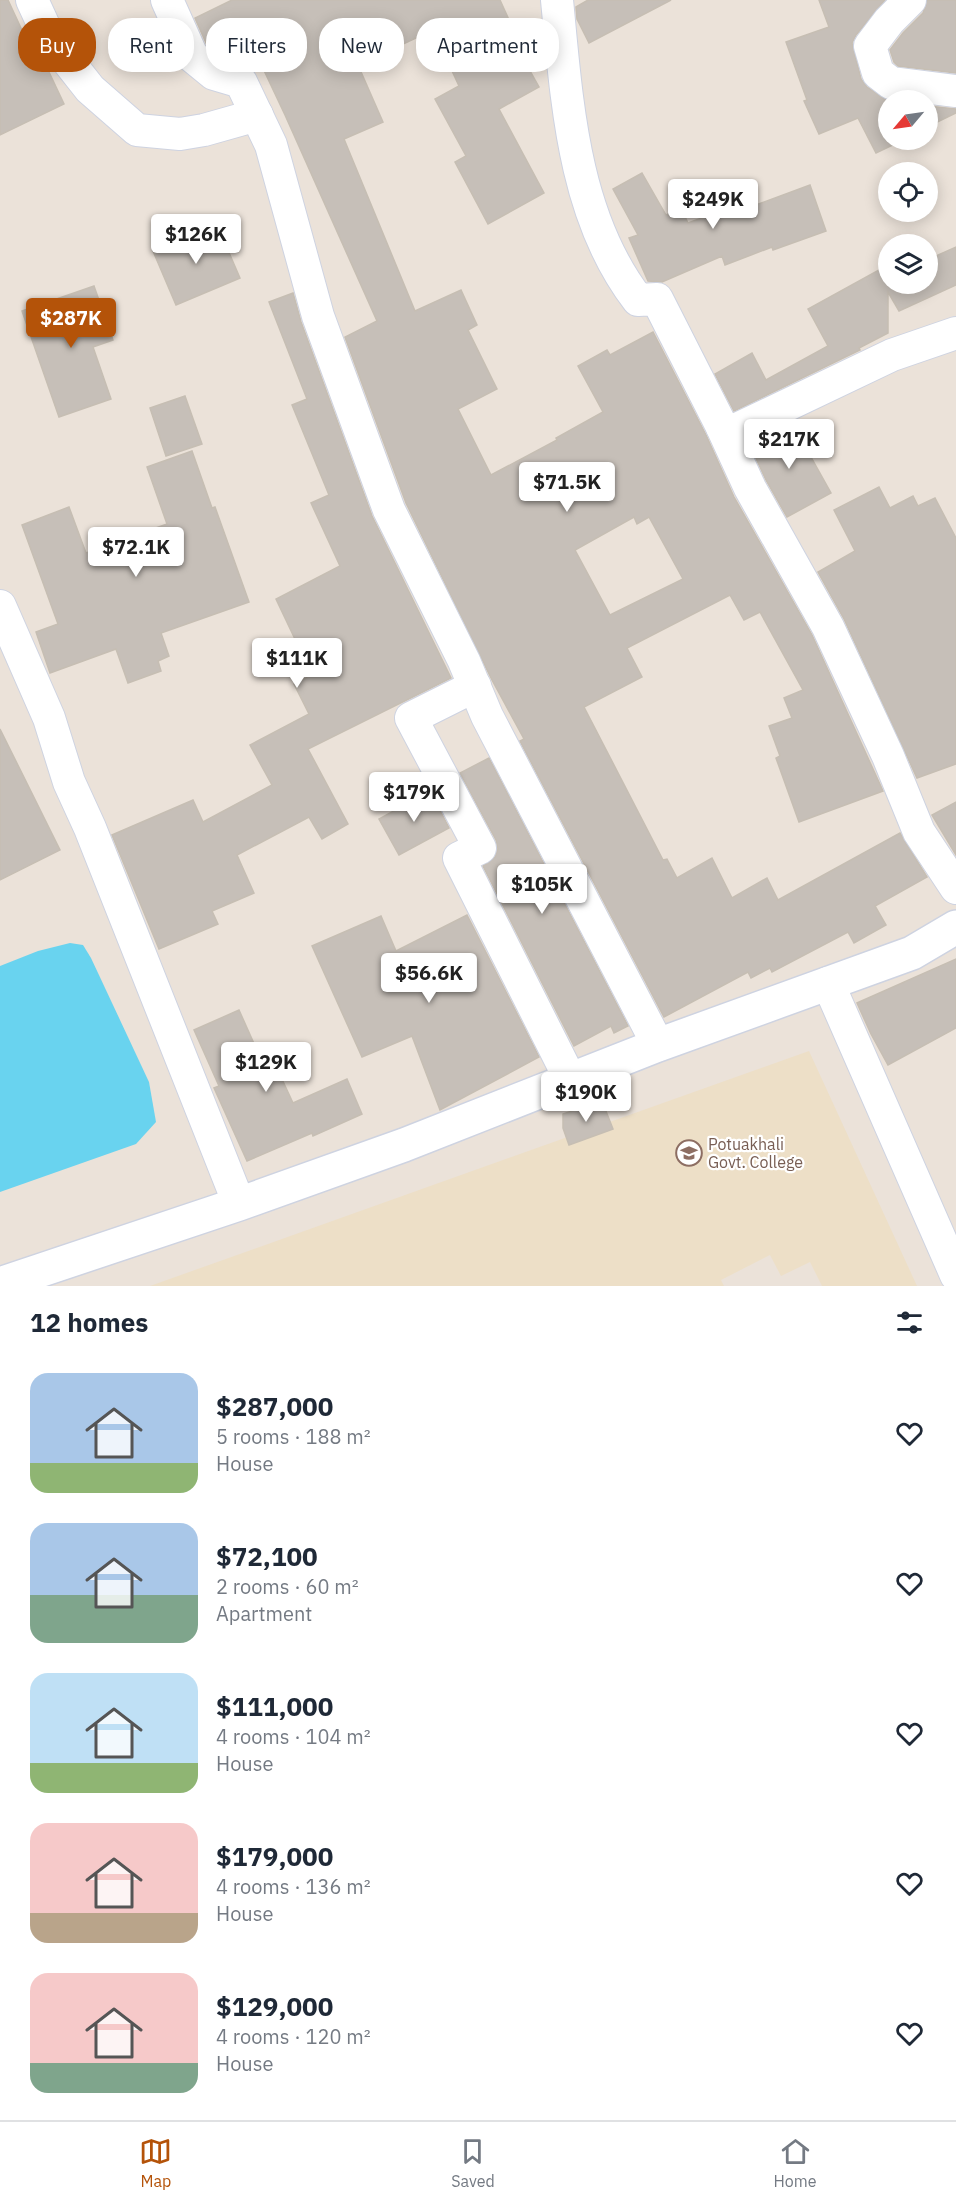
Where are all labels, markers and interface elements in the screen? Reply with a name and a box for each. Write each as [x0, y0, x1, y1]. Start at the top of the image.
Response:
chip: Buy [18, 18, 96, 72]
chip: Rent [108, 18, 194, 72]
chip: Filters [206, 18, 307, 72]
chip: New [319, 18, 404, 72]
chip: Apartment [416, 18, 559, 72]
north arrow [878, 90, 938, 150]
map controls [878, 90, 938, 294]
button: locate [878, 162, 938, 222]
pin: $249K [671, 179, 755, 230]
text: $249K [682, 185, 744, 212]
pin: $126K [154, 214, 238, 265]
text: $126K [165, 220, 227, 247]
button: layers [878, 234, 938, 294]
pin: $287K [29, 298, 113, 349]
text: $287K [40, 304, 102, 331]
pin: $217K [747, 419, 831, 470]
text: $217K [758, 425, 820, 452]
pin: $71.5K [518, 462, 616, 513]
text: $71.5K [533, 468, 601, 495]
pin: $72.1K [87, 527, 185, 578]
text: $72.1K [102, 533, 170, 560]
pin: $111K [255, 638, 339, 689]
text: $111K [266, 644, 328, 671]
pin: $179K [372, 772, 456, 823]
text: $179K [383, 778, 445, 805]
pin: $105K [500, 864, 584, 915]
text: $105K [511, 870, 573, 897]
pin: $56.6K [380, 953, 478, 1004]
text: $56.6K [395, 959, 463, 986]
pin: $129K [224, 1042, 308, 1093]
text: $129K [235, 1048, 297, 1075]
pin: $190K [544, 1072, 628, 1123]
text: $190K [555, 1078, 617, 1105]
place label: Potuakhali Govt. College [708, 1134, 803, 1172]
school or university icon: Potuakhali Govt. College [674, 1138, 704, 1168]
text: 12 homes [30, 1305, 148, 1339]
icon: filters [893, 1306, 926, 1339]
text: $287,000 [216, 1389, 333, 1423]
icon: home [78, 1397, 150, 1469]
icon: heart [893, 1417, 926, 1450]
text: 5 rooms · 188 m² [216, 1423, 371, 1450]
text: House [216, 1450, 273, 1477]
text: $72,100 [216, 1539, 318, 1573]
icon: home [78, 1547, 150, 1619]
icon: heart [893, 1567, 926, 1600]
text: 2 rooms · 60 m² [216, 1573, 359, 1600]
text: Apartment [216, 1600, 312, 1627]
text: $111,000 [216, 1689, 333, 1723]
icon: home [78, 1697, 150, 1769]
icon: heart [893, 1717, 926, 1750]
text: 4 rooms · 104 m² [216, 1723, 371, 1750]
text: House [216, 1750, 273, 1777]
text: $179,000 [216, 1839, 333, 1873]
icon: home [78, 1847, 150, 1919]
icon: heart [893, 1867, 926, 1900]
text: 4 rooms · 136 m² [216, 1873, 371, 1900]
text: House [216, 1900, 273, 1927]
text: $129,000 [216, 1989, 333, 2023]
icon: home [78, 1997, 150, 2069]
icon: heart [893, 2017, 926, 2050]
text: 4 rooms · 120 m² [216, 2023, 371, 2050]
text: House [216, 2050, 273, 2077]
tab: Map [139, 2135, 172, 2191]
tab: Saved [451, 2135, 495, 2191]
tab: Home [774, 2135, 817, 2191]

